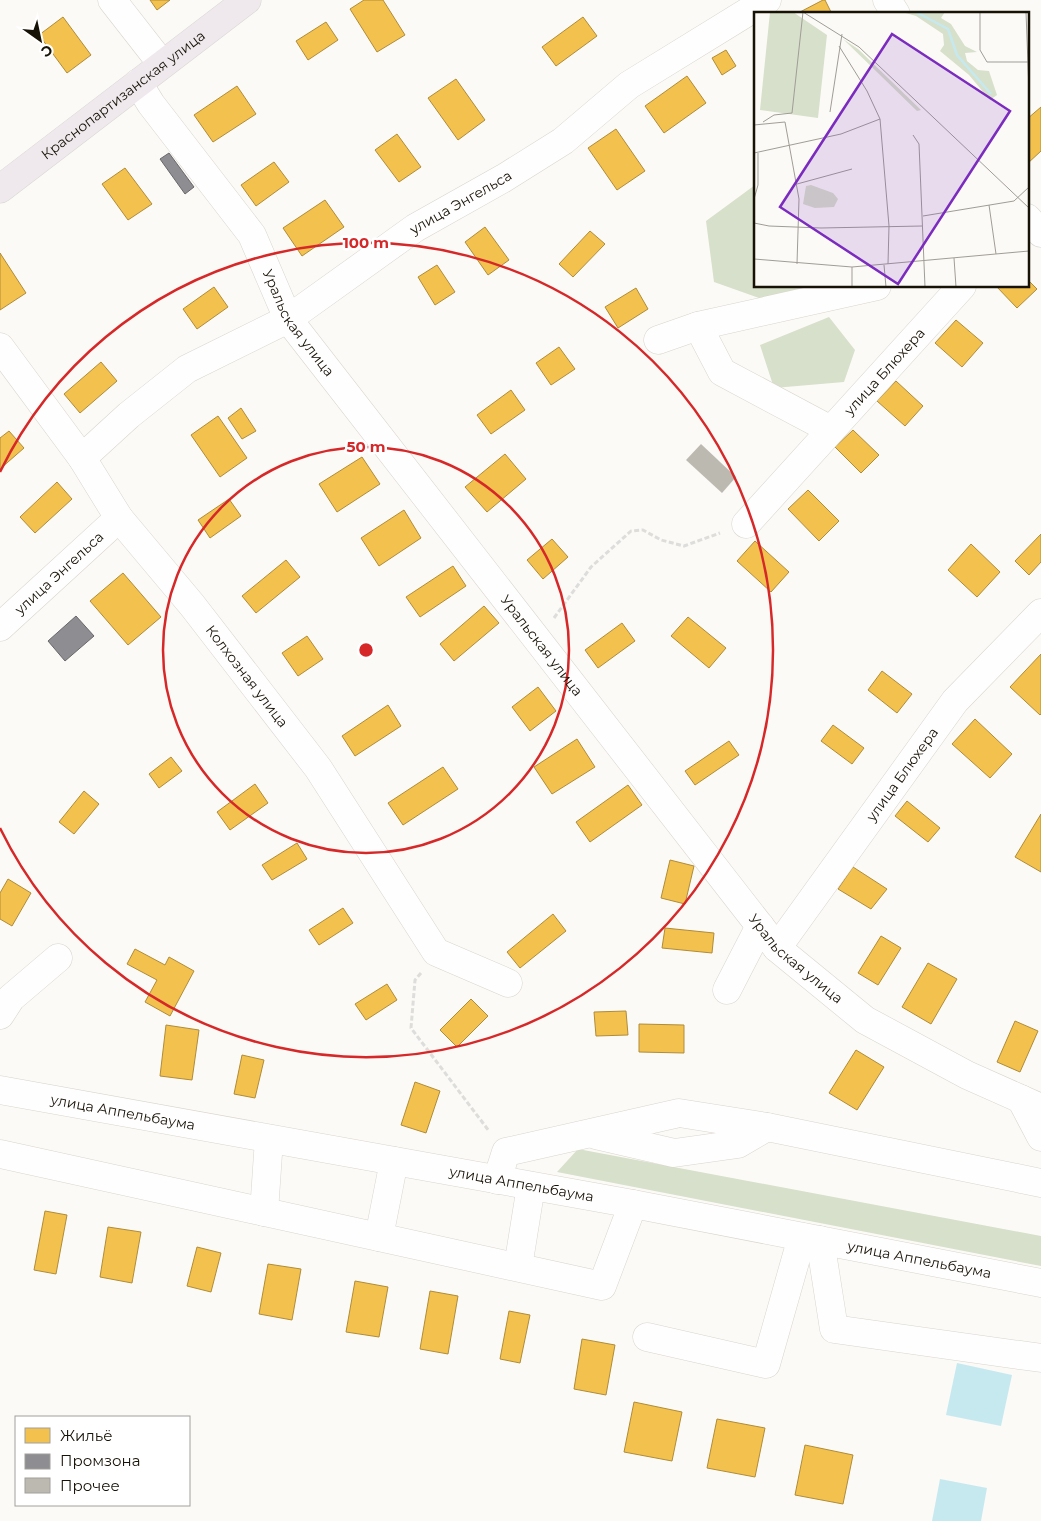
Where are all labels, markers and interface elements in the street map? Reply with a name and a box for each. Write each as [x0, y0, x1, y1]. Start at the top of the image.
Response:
inset map [754, 12, 1028, 288]
north arrow [15, 15, 65, 65]
street label: Краснопартизанская улица [37, 26, 209, 163]
text: С [38, 41, 56, 61]
street label: улица Энгельса [405, 166, 515, 239]
text: 100 m [343, 233, 389, 252]
street label: Уральская улица [259, 267, 338, 380]
street label: улица Блюхера [840, 324, 929, 420]
text: 50 m [346, 437, 386, 456]
street label: улица Энгельса [10, 528, 107, 619]
street label: Уральская улица [497, 591, 587, 700]
street label: Колхозная улица [202, 622, 292, 731]
centre of rings [357, 641, 375, 659]
street label: улица Блюхера [862, 724, 942, 826]
street label: Уральская улица [745, 910, 847, 1007]
street label: улица Аппельбаума [48, 1090, 197, 1134]
street label: улица Аппельбаума [447, 1162, 595, 1206]
street label: улица Аппельбаума [845, 1237, 993, 1282]
legend [15, 1416, 190, 1506]
text: Жильё [60, 1426, 113, 1445]
text: Промзона [60, 1451, 140, 1470]
text: Прочее [60, 1476, 120, 1495]

